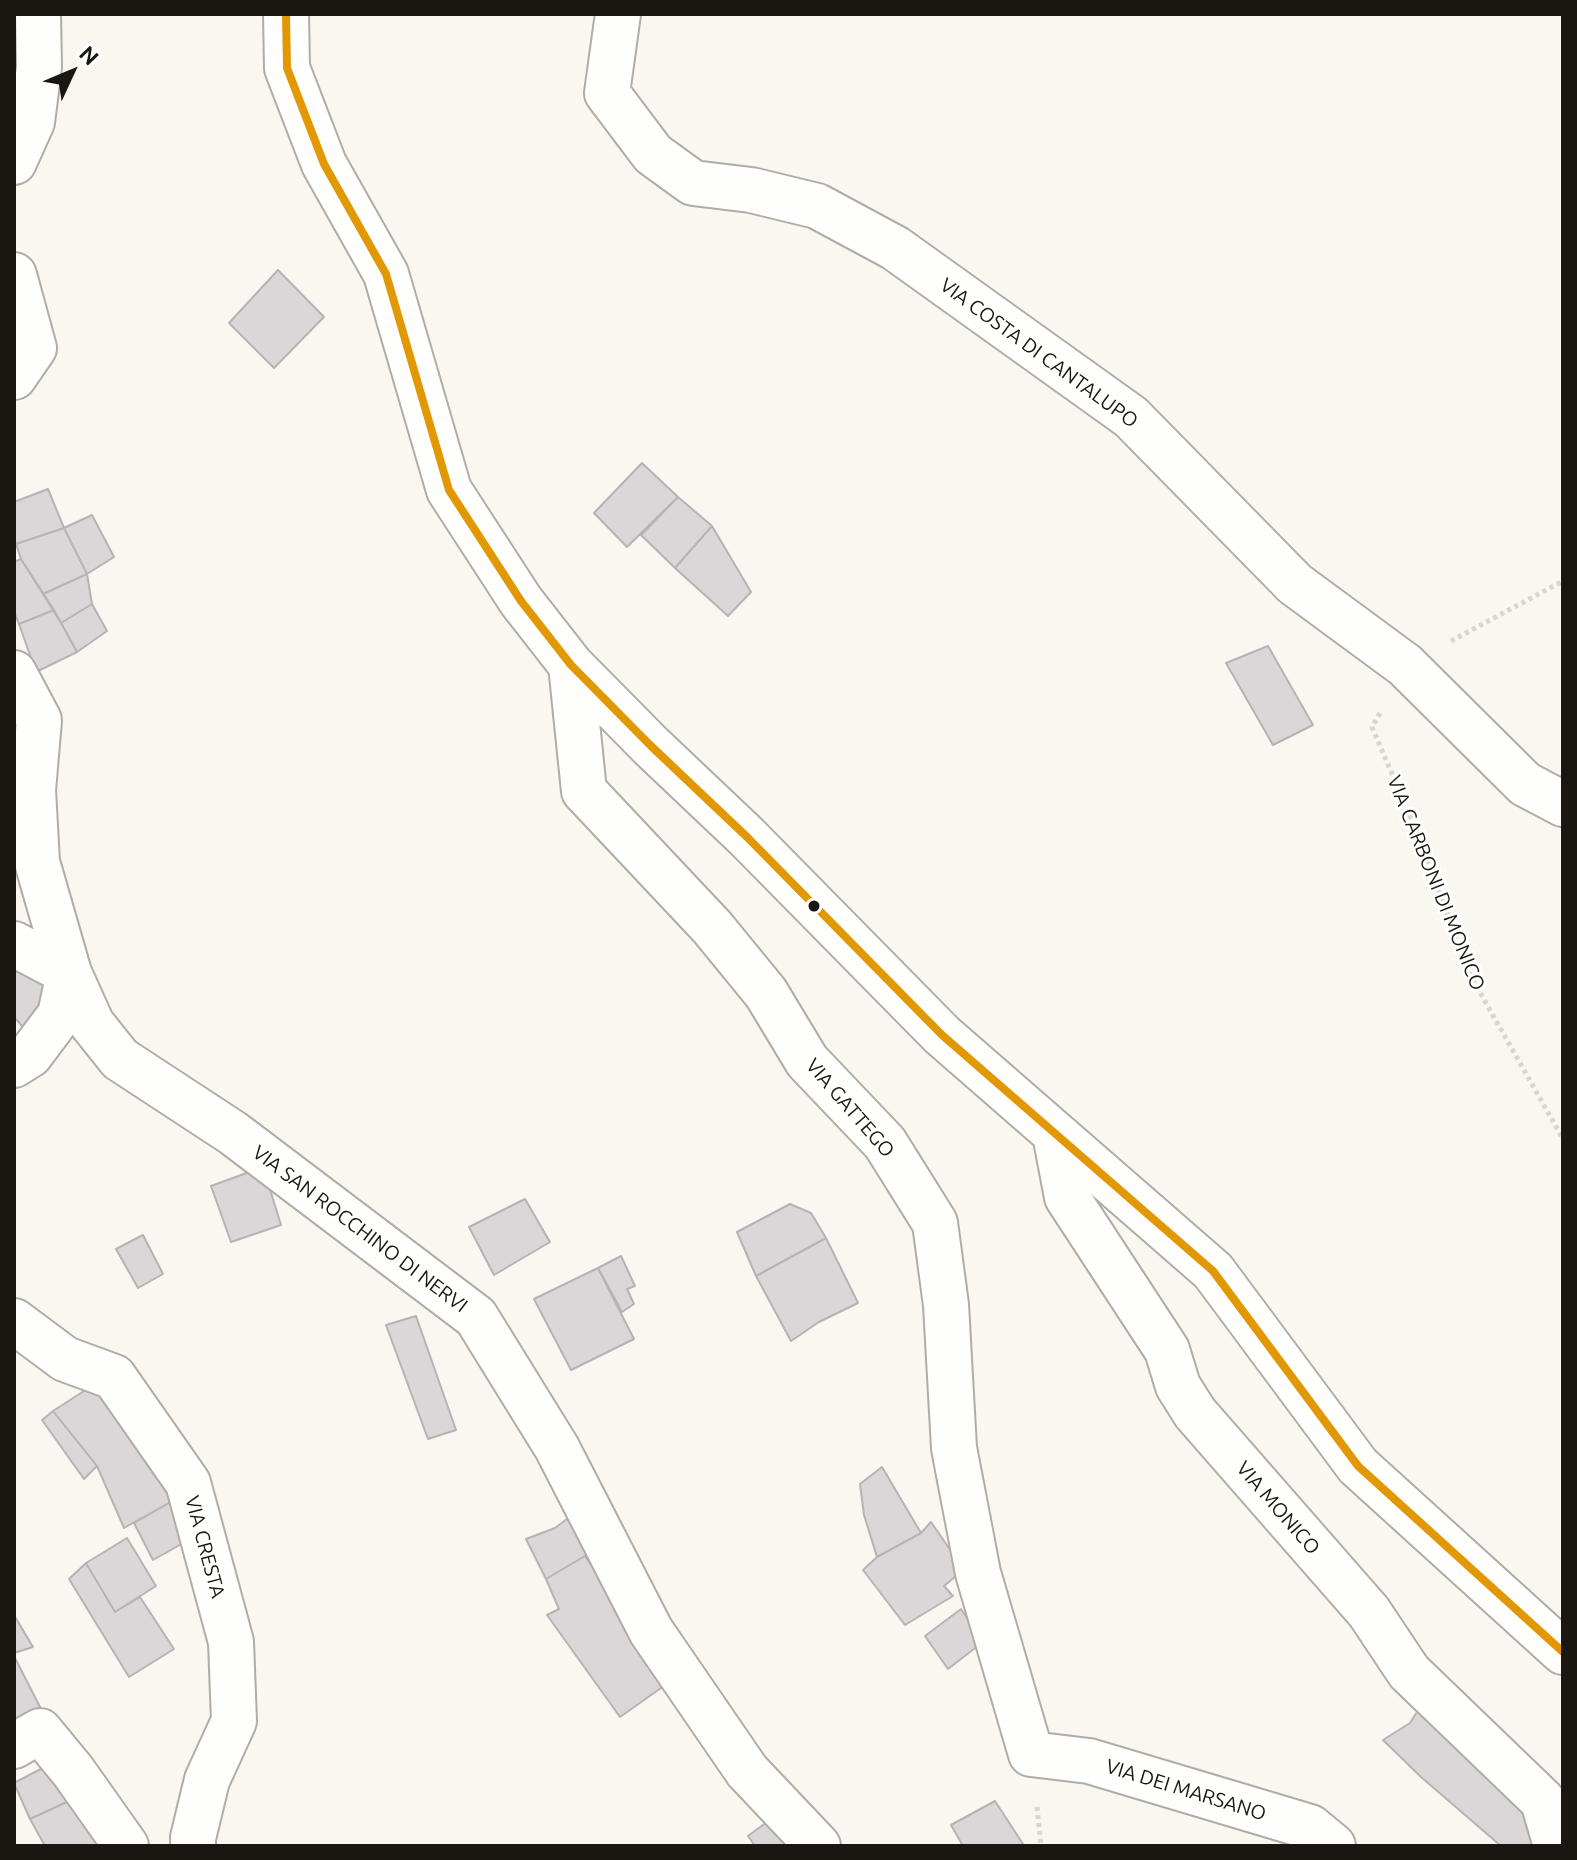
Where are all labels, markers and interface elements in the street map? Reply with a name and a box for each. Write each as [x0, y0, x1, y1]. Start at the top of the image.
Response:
north arrow [32, 32, 112, 112]
text: N [75, 40, 104, 70]
street label: VIA COSTA DI CANTALUPO [935, 273, 1143, 433]
street label: VIA CARBONI DI MONICO [1382, 772, 1490, 994]
unlabelled marker [806, 898, 822, 914]
street label: VIA GATTEGO [801, 1054, 899, 1162]
street label: VIA SAN ROCCHINO DI NERVI [248, 1140, 472, 1318]
street label: VIA MONICO [1231, 1457, 1325, 1559]
street label: VIA CRESTA [180, 1493, 230, 1601]
street label: VIA DEI MARSANO [1103, 1754, 1269, 1826]

